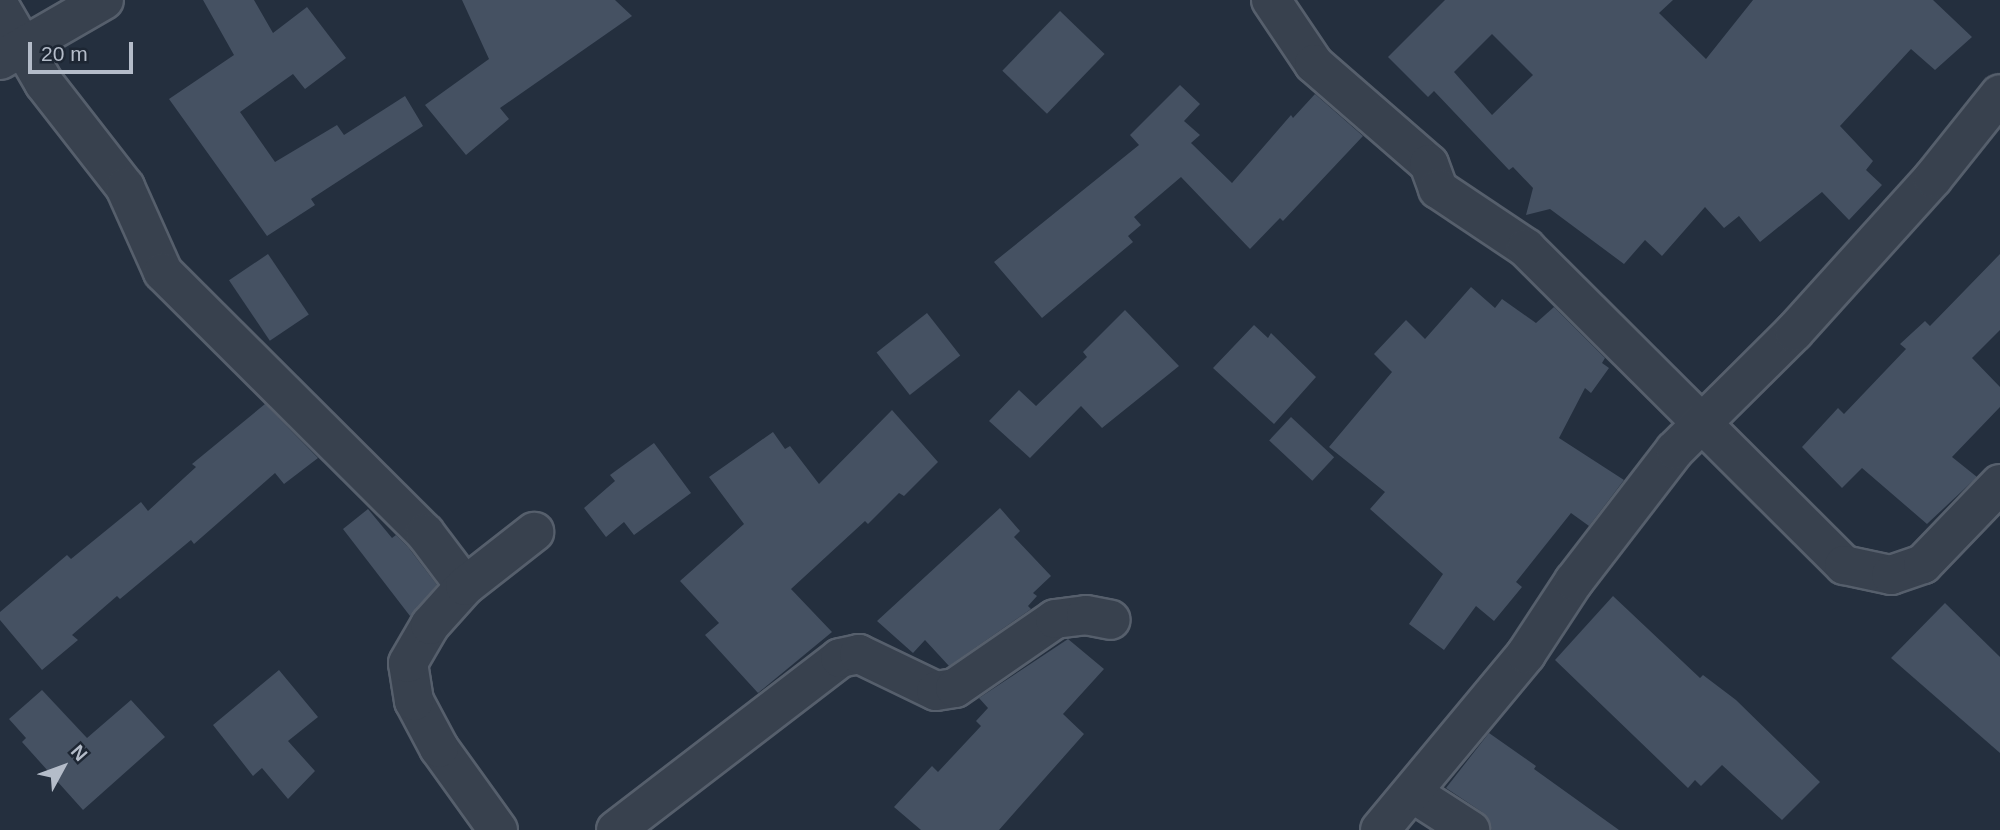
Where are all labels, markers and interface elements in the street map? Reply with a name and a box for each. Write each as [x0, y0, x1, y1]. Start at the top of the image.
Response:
scale bar [32, 28, 136, 72]
text: 20 m [41, 42, 88, 65]
north arrow [28, 732, 98, 802]
text: N [67, 741, 92, 765]

